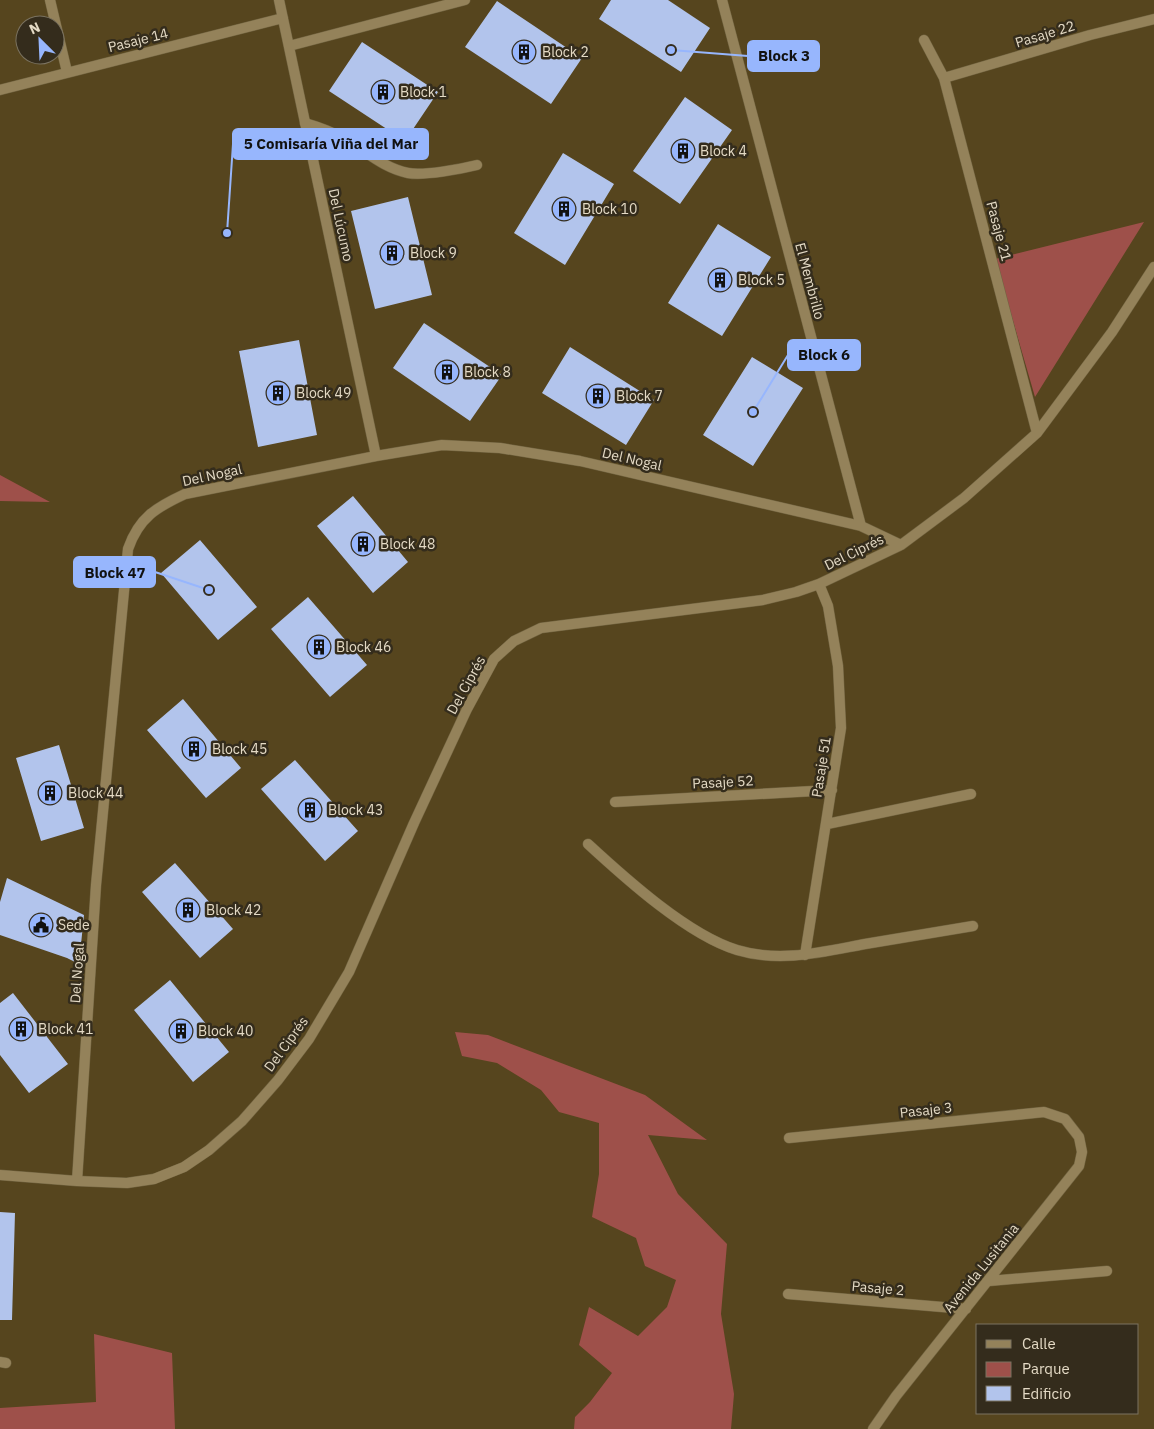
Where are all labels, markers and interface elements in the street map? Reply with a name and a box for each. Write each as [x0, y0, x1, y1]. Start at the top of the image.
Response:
north arrow [15, 15, 65, 65]
street label: Pasaje 22 [1013, 16, 1077, 52]
text: N [26, 18, 43, 38]
street label: Pasaje 14 [106, 24, 170, 56]
building icon: Block 2 [511, 39, 537, 65]
callout: Block 3 [748, 41, 819, 71]
place label: Block 2 [542, 43, 589, 61]
text: Block 3 [758, 46, 810, 65]
building icon: Block 1 [370, 79, 396, 105]
place label: Block 1 [400, 83, 447, 101]
callout: 5 Comisaría Viña del Mar [233, 129, 428, 159]
text: 5 Comisaría Viña del Mar [244, 134, 418, 153]
building icon: Block 4 [670, 138, 696, 164]
place label: Block 4 [700, 142, 747, 160]
street label: Del Lúcumo [324, 187, 358, 263]
building icon: Block 10 [551, 196, 577, 222]
street label: Pasaje 21 [982, 199, 1016, 263]
place label: Block 10 [582, 200, 637, 218]
building icon: Block 9 [379, 240, 405, 266]
street label: El Membrillo [791, 241, 829, 321]
place label: Block 9 [410, 244, 457, 262]
building icon: Block 5 [707, 267, 733, 293]
place label: Block 5 [738, 271, 785, 289]
callout: Block 6 [788, 340, 860, 370]
text: Block 6 [798, 345, 850, 364]
building icon: Block 8 [434, 359, 460, 385]
place label: Block 8 [464, 363, 511, 381]
building icon: Block 49 [265, 380, 291, 406]
building icon: Block 7 [585, 383, 611, 409]
place label: Block 49 [296, 384, 351, 402]
place label: Block 7 [616, 387, 663, 405]
street label: Del Nogal [600, 443, 664, 475]
street label: Del Nogal [181, 460, 244, 490]
street label: Del Ciprés [821, 530, 887, 574]
building icon: Block 48 [350, 531, 376, 557]
place label: Block 48 [380, 535, 435, 553]
callout: Block 47 [74, 557, 155, 587]
text: Block 47 [85, 563, 145, 582]
building icon: Block 46 [306, 634, 332, 660]
place label: Block 46 [336, 638, 391, 656]
street label: Del Ciprés [443, 652, 489, 717]
street label: Pasaje 51 [807, 735, 835, 799]
building icon: Block 45 [181, 736, 207, 762]
place label: Block 45 [212, 740, 267, 758]
street label: Pasaje 52 [692, 771, 754, 793]
building icon: Block 44 [37, 780, 63, 806]
place label: Block 44 [68, 784, 123, 802]
building icon: Block 43 [297, 797, 323, 823]
place label: Block 43 [328, 801, 383, 819]
building icon: Block 42 [175, 897, 201, 923]
place label: Block 42 [206, 901, 261, 919]
public building icon: Sede [28, 912, 54, 938]
place label: Sede [58, 916, 90, 934]
street label: Del Nogal [66, 942, 88, 1004]
street label: Del Ciprés [260, 1013, 312, 1075]
building icon: Block 41 [8, 1016, 34, 1042]
building icon: Block 40 [168, 1018, 194, 1044]
place label: Block 41 [38, 1020, 93, 1038]
place label: Block 40 [198, 1022, 253, 1040]
street label: Pasaje 3 [899, 1098, 953, 1122]
street label: Avenida Lusitania [939, 1219, 1023, 1316]
street label: Pasaje 2 [851, 1277, 905, 1299]
legend [976, 1324, 1139, 1414]
text: Calle [1022, 1334, 1056, 1353]
text: Parque [1022, 1359, 1070, 1378]
text: Edificio [1022, 1384, 1071, 1403]

